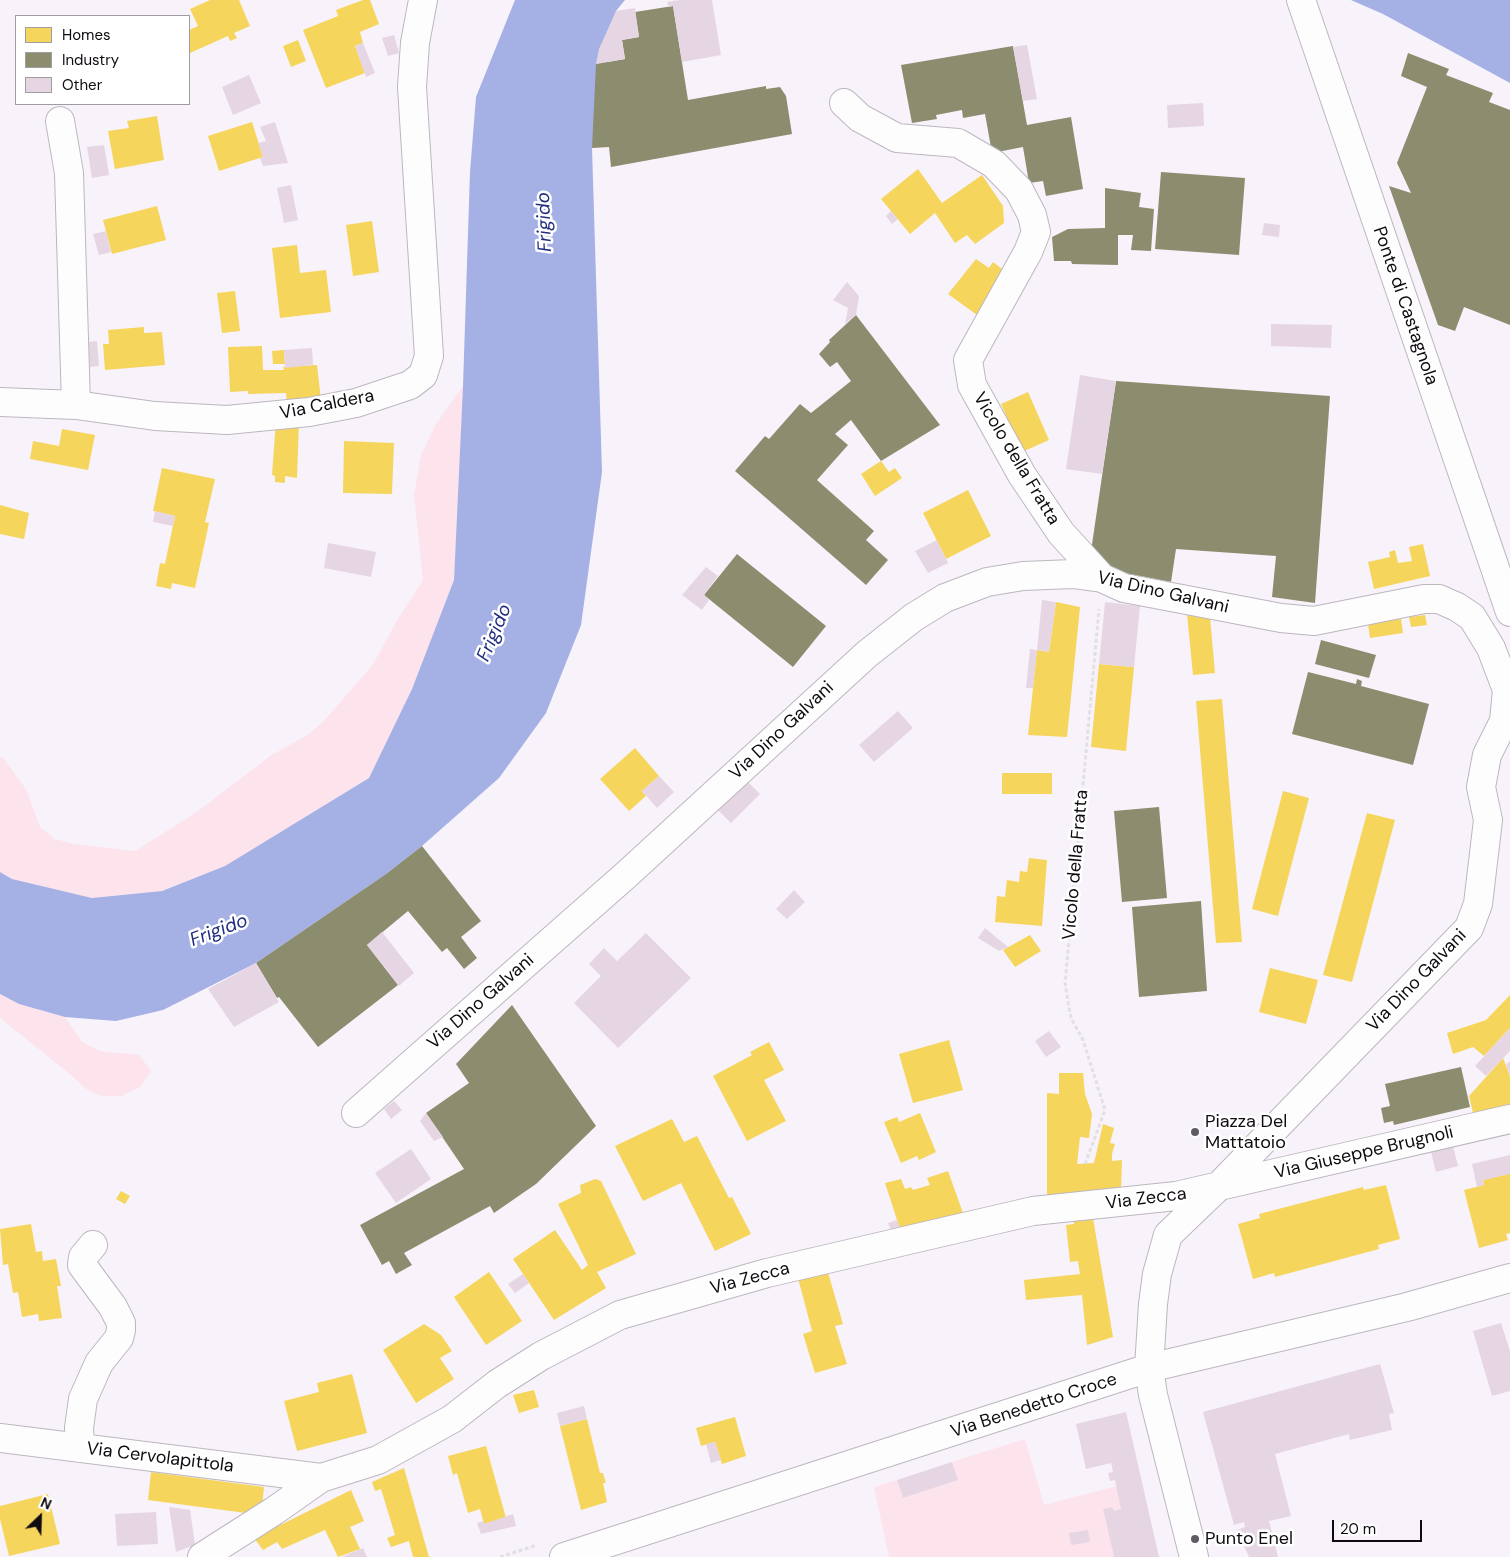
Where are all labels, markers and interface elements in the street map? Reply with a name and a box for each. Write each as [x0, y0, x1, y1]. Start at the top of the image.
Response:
legend [15, 15, 190, 105]
text: Homes [62, 25, 111, 45]
text: Industry [62, 50, 119, 70]
text: Other [62, 75, 102, 95]
water label: Frigido [533, 192, 557, 252]
street label: Ponte di Castagnola [1368, 224, 1442, 388]
street label: Via Caldera [278, 385, 376, 425]
street label: Vicolo della Fratta [968, 389, 1064, 529]
street label: Via Dino Galvani [1095, 567, 1231, 619]
water label: Frigido [473, 601, 517, 665]
street label: Via Dino Galvani [725, 677, 839, 785]
street label: Vicolo della Fratta [1059, 789, 1093, 941]
water label: Frigido [187, 910, 251, 952]
street label: Via Dino Galvani [1363, 925, 1471, 1037]
street label: Via Dino Galvani [423, 950, 539, 1054]
place label: Piazza Del Mattatoio [1205, 1111, 1287, 1154]
street label: Via Giuseppe Brugnoli [1272, 1122, 1456, 1184]
marker: Piazza Del Mattatoio [1189, 1126, 1201, 1138]
street label: Via Zecca [1104, 1183, 1188, 1215]
street label: Via Zecca [708, 1258, 792, 1300]
street label: Via Benedetto Croce [948, 1369, 1120, 1443]
street label: Via Cervolapittola [85, 1438, 235, 1478]
north arrow [15, 1492, 65, 1542]
text: N [38, 1493, 54, 1514]
scale bar [1335, 1510, 1425, 1542]
text: 20 m [1340, 1519, 1376, 1539]
place label: Punto Enel [1205, 1528, 1293, 1550]
marker: Punto Enel [1189, 1533, 1201, 1545]

